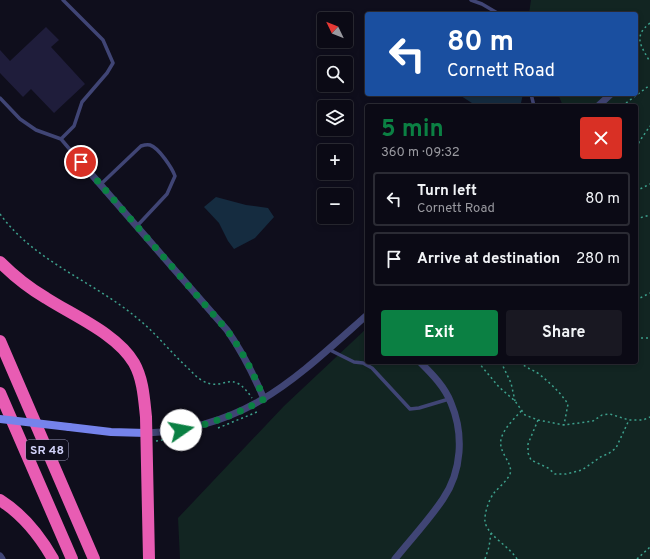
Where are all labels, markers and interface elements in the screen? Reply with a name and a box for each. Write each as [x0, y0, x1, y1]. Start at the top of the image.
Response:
north arrow [317, 12, 353, 48]
map controls [317, 12, 353, 224]
text: 80 m [447, 25, 514, 61]
icon: left [381, 28, 433, 80]
button: search [317, 56, 353, 92]
text: Cornett Road [447, 60, 555, 83]
button: layers [317, 100, 353, 136]
text: 5 min [381, 115, 444, 145]
button: close [580, 117, 622, 159]
button: + [317, 144, 353, 180]
pin [64, 145, 98, 179]
text: 360 m · 09:32 [381, 145, 460, 161]
icon: arrive [70, 151, 92, 173]
text: Turn left [417, 182, 477, 201]
button: − [317, 188, 353, 224]
icon: left [383, 188, 405, 210]
text: 80 m [585, 190, 620, 209]
text: Cornett Road [417, 201, 495, 217]
icon: arrive [383, 248, 405, 270]
text: Arrive at destination [417, 250, 560, 269]
text: 280 m [576, 250, 620, 269]
button: Exit [381, 310, 498, 356]
button: Share [506, 310, 622, 356]
position arrow [160, 409, 202, 451]
road number: SR 48 [26, 440, 68, 460]

